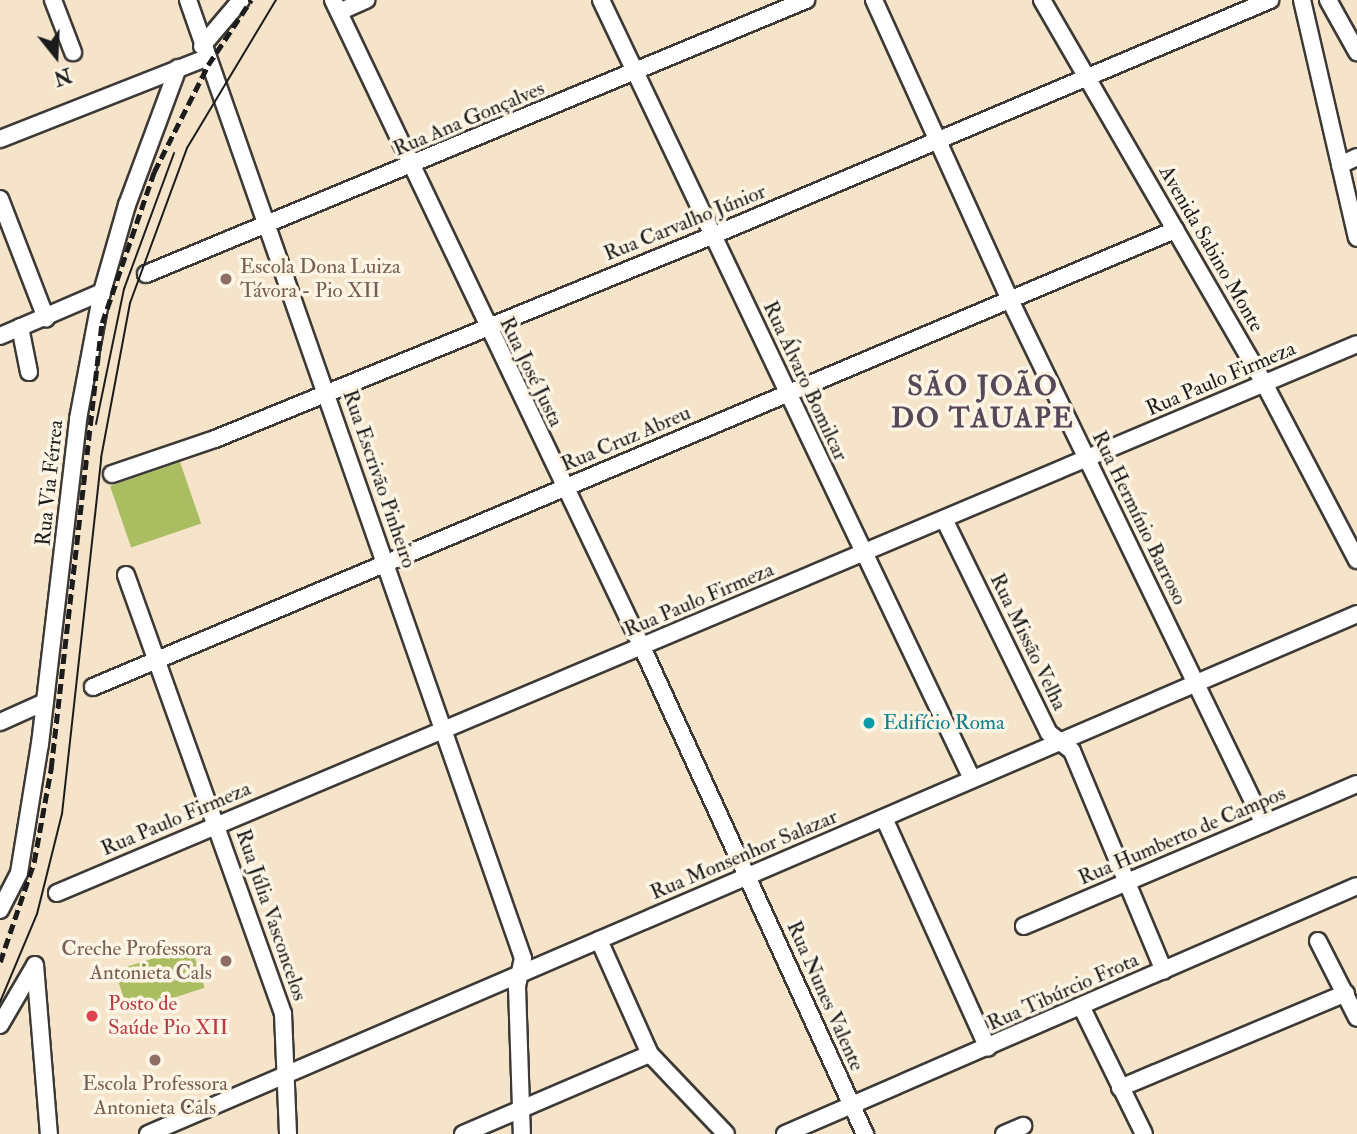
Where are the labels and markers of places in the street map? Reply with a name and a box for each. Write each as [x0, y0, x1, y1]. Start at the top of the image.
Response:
place label: Escola Dona Luiza Távora - Pio XII [240, 254, 401, 304]
marker: Escola Dona Luiza Távora - Pio XII [218, 271, 234, 287]
place label: Edifício Roma [883, 710, 1005, 736]
marker: Edifício Roma [861, 715, 877, 731]
place label: Creche Professora Antonieta Cals [61, 936, 212, 986]
marker: Creche Professora Antonieta Cals [218, 953, 234, 969]
place label: Posto de Saúde Pio XII [108, 991, 228, 1041]
marker: Posto de Saúde Pio XII [82, 1006, 102, 1026]
marker: Escola Professora Antonieta Cals [147, 1052, 163, 1068]
place label: Escola Professora Antonieta Cals [82, 1071, 228, 1121]

